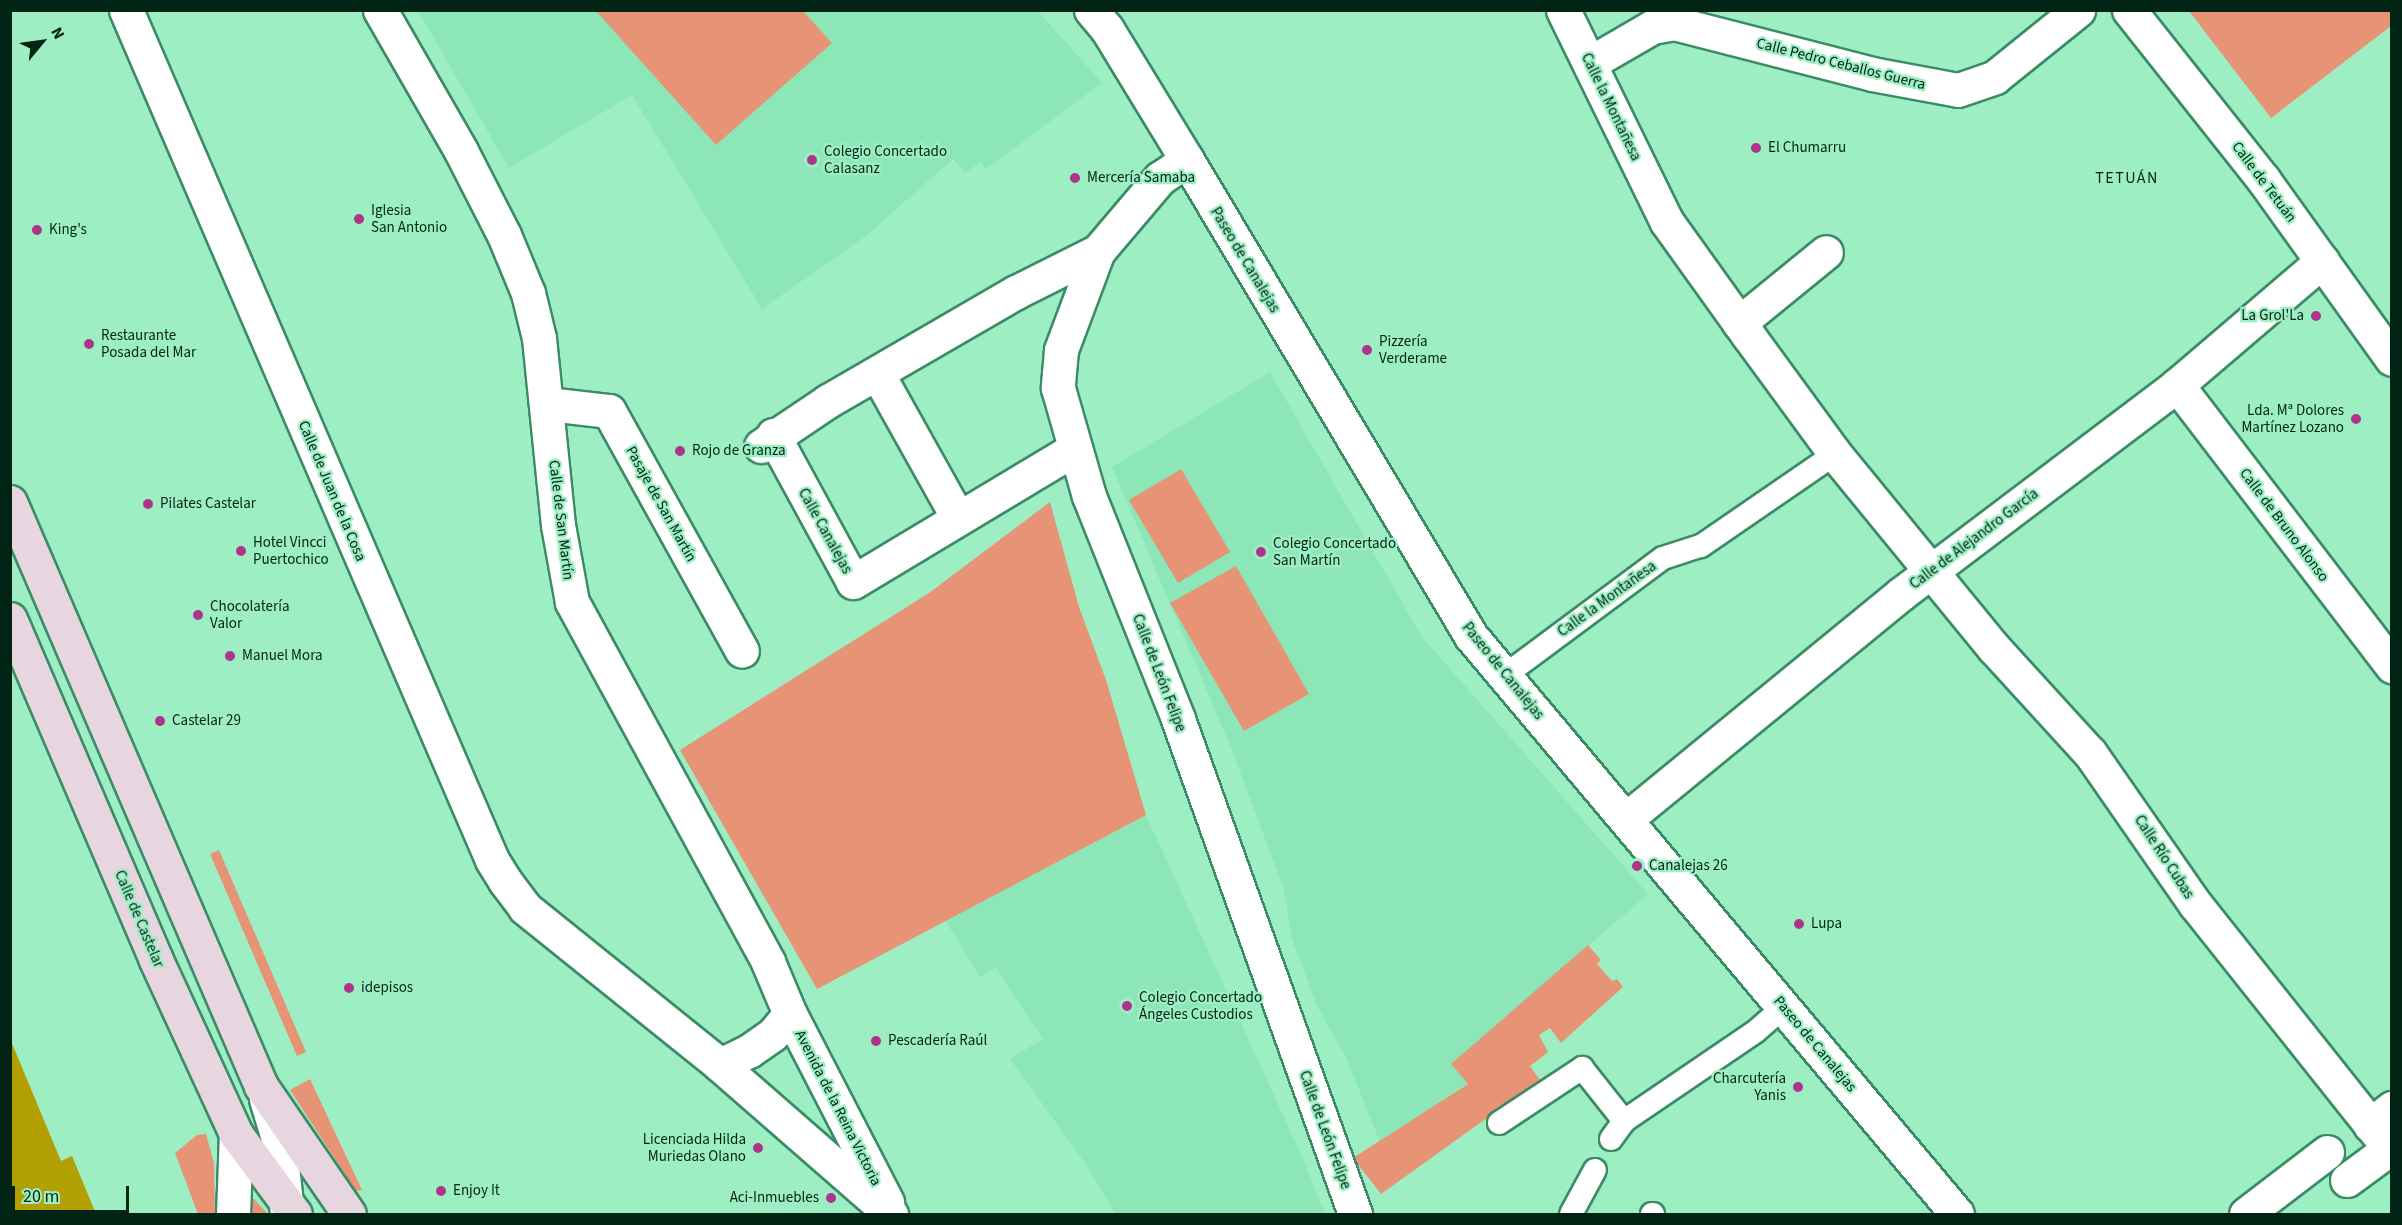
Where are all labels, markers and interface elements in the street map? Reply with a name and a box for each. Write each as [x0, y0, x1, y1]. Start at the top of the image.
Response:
north arrow [12, 12, 72, 72]
text: N [46, 23, 70, 43]
street label: Calle Pedro Ceballos Guerra [1755, 34, 1927, 94]
street label: Calle la Montañesa [1577, 50, 1645, 164]
street label: Calle de Tetuán [2228, 138, 2300, 226]
place label: El Chumarru [1768, 139, 1846, 157]
marker: El Chumarru [1749, 141, 1763, 155]
place label: Colegio Concertado Calasanz [824, 142, 947, 177]
marker: Colegio Concertado Calasanz [805, 153, 819, 167]
district label: TETUÁN [2095, 168, 2159, 188]
place label: Mercería Samaba [1087, 169, 1195, 187]
marker: Mercería Samaba [1068, 171, 1082, 185]
place label: Iglesia San Antonio [371, 201, 447, 236]
street label: Paseo de Canalejas [1206, 204, 1284, 316]
marker: Iglesia San Antonio [352, 212, 366, 226]
place label: King's [49, 221, 87, 239]
marker: King's [30, 223, 44, 237]
place label: La Grol'La [2241, 307, 2304, 325]
marker: La Grol'La [2309, 309, 2323, 323]
place label: Restaurante Posada del Mar [101, 326, 196, 361]
place label: Pizzería Verderame [1379, 332, 1447, 367]
marker: Restaurante Posada del Mar [82, 337, 96, 351]
marker: Pizzería Verderame [1360, 343, 1374, 357]
place label: Lda. Mª Dolores Martínez Lozano [2241, 401, 2344, 436]
marker: Lda. Mª Dolores Martínez Lozano [2349, 412, 2363, 426]
street label: Calle de Juan de la Cosa [294, 418, 370, 564]
place label: Rojo de Granza [692, 442, 786, 460]
street label: Pasaje de San Martín [622, 443, 700, 565]
marker: Rojo de Granza [673, 444, 687, 458]
street label: Calle de San Martín [545, 459, 577, 581]
street label: Calle de Bruno Alonso [2236, 465, 2332, 585]
street label: Calle Canalejas [794, 485, 856, 577]
street label: Calle de Alejandro García [1906, 485, 2042, 593]
place label: Pilates Castelar [160, 495, 256, 513]
marker: Pilates Castelar [141, 497, 155, 511]
place label: Hotel Vincci Puertochico [253, 533, 329, 568]
place label: Colegio Concertado San Martín [1273, 534, 1396, 569]
marker: Hotel Vincci Puertochico [234, 544, 248, 558]
marker: Colegio Concertado San Martín [1254, 545, 1268, 559]
street label: Calle la Montañesa [1554, 557, 1660, 641]
place label: Chocolatería Valor [210, 597, 289, 632]
marker: Chocolatería Valor [191, 608, 205, 622]
street label: Calle de León Felipe [1128, 612, 1190, 734]
street label: Paseo de Canalejas [1458, 619, 1548, 723]
place label: Manuel Mora [242, 647, 323, 665]
marker: Manuel Mora [223, 649, 237, 663]
place label: Castelar 29 [172, 712, 241, 730]
marker: Castelar 29 [153, 714, 167, 728]
street label: Calle Río Cubas [2130, 812, 2198, 902]
place label: Canalejas 26 [1649, 857, 1728, 875]
marker: Canalejas 26 [1630, 859, 1644, 873]
street label: Calle de Castelar [110, 868, 168, 970]
place label: Lupa [1811, 915, 1842, 933]
marker: Lupa [1792, 917, 1806, 931]
place label: idepisos [361, 979, 413, 997]
marker: idepisos [342, 981, 356, 995]
place label: Colegio Concertado Ángeles Custodios [1139, 988, 1262, 1023]
street label: Paseo de Canalejas [1770, 992, 1860, 1096]
marker: Colegio Concertado Ángeles Custodios [1120, 999, 1134, 1013]
street label: Avenida de la Reina Victoria [791, 1027, 885, 1189]
place label: Pescadería Raúl [888, 1032, 987, 1050]
marker: Pescadería Raúl [869, 1034, 883, 1048]
street label: Calle de León Felipe [1295, 1068, 1355, 1192]
place label: Charcutería Yanis [1713, 1069, 1786, 1104]
marker: Charcutería Yanis [1791, 1080, 1805, 1094]
place label: Licenciada Hilda Muriedas Olano [643, 1130, 746, 1165]
marker: Licenciada Hilda Muriedas Olano [751, 1141, 765, 1155]
scale bar [15, 1174, 132, 1212]
place label: Enjoy It [453, 1182, 500, 1200]
text: 20 m [23, 1184, 59, 1209]
marker: Enjoy It [434, 1184, 448, 1198]
place label: Aci-Inmuebles [730, 1189, 819, 1207]
marker: Aci-Inmuebles [824, 1191, 838, 1205]

